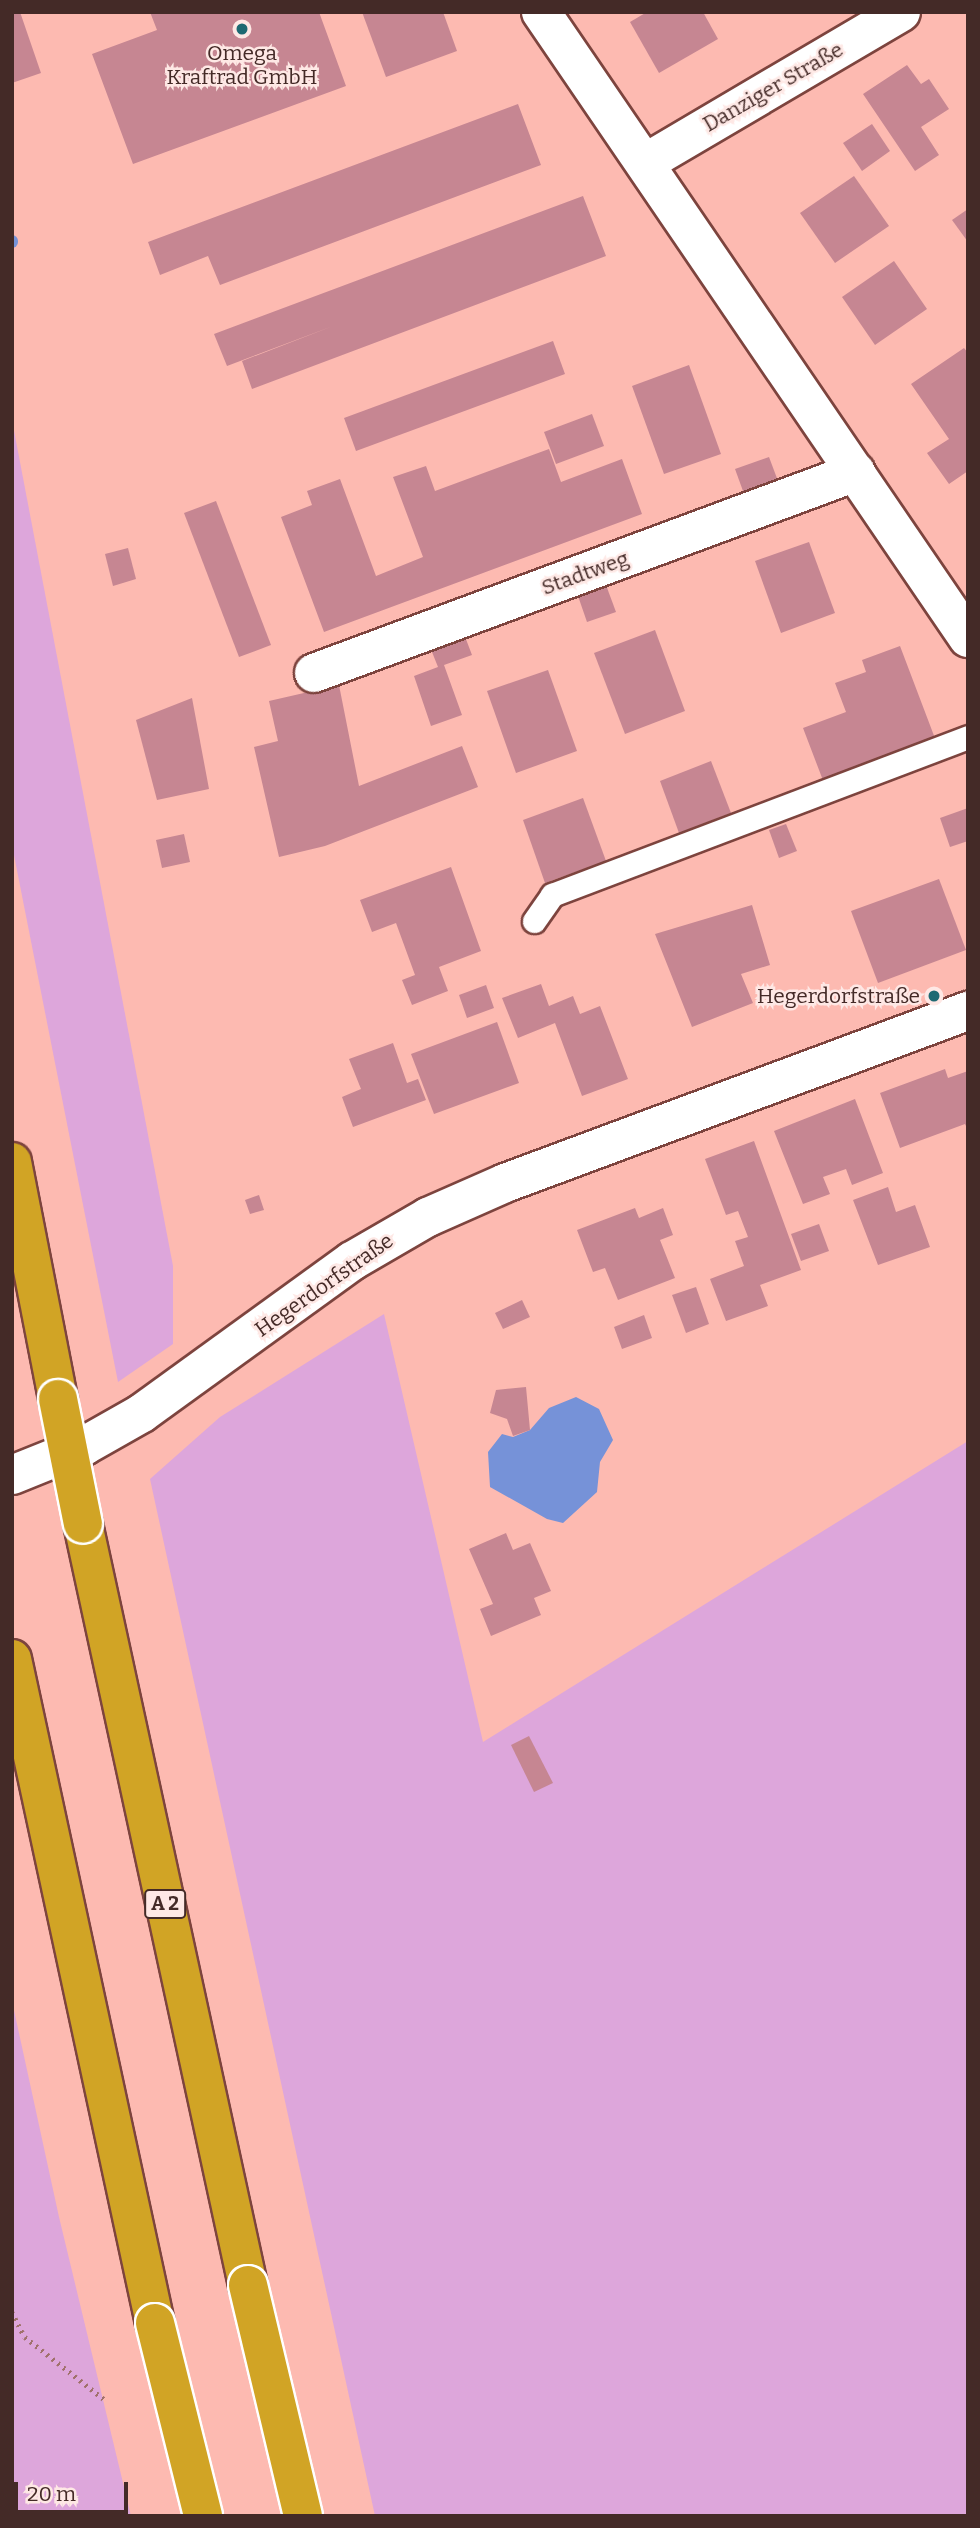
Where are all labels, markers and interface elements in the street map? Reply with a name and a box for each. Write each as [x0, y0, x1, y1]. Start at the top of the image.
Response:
marker: Omega Kraftrad GmbH [234, 21, 250, 37]
street label: Danziger Straße [699, 37, 847, 137]
place label: Omega Kraftrad GmbH [167, 40, 317, 90]
street label: Stadtweg [538, 546, 632, 600]
place label: Hegerdorfstraße [757, 983, 920, 1009]
marker: Hegerdorfstraße [926, 988, 942, 1004]
street label: Hegerdorfstraße [250, 1228, 398, 1342]
road number: A 2 [144, 1888, 186, 1920]
scale bar [18, 2468, 131, 2512]
text: 20 m [27, 2481, 76, 2507]

